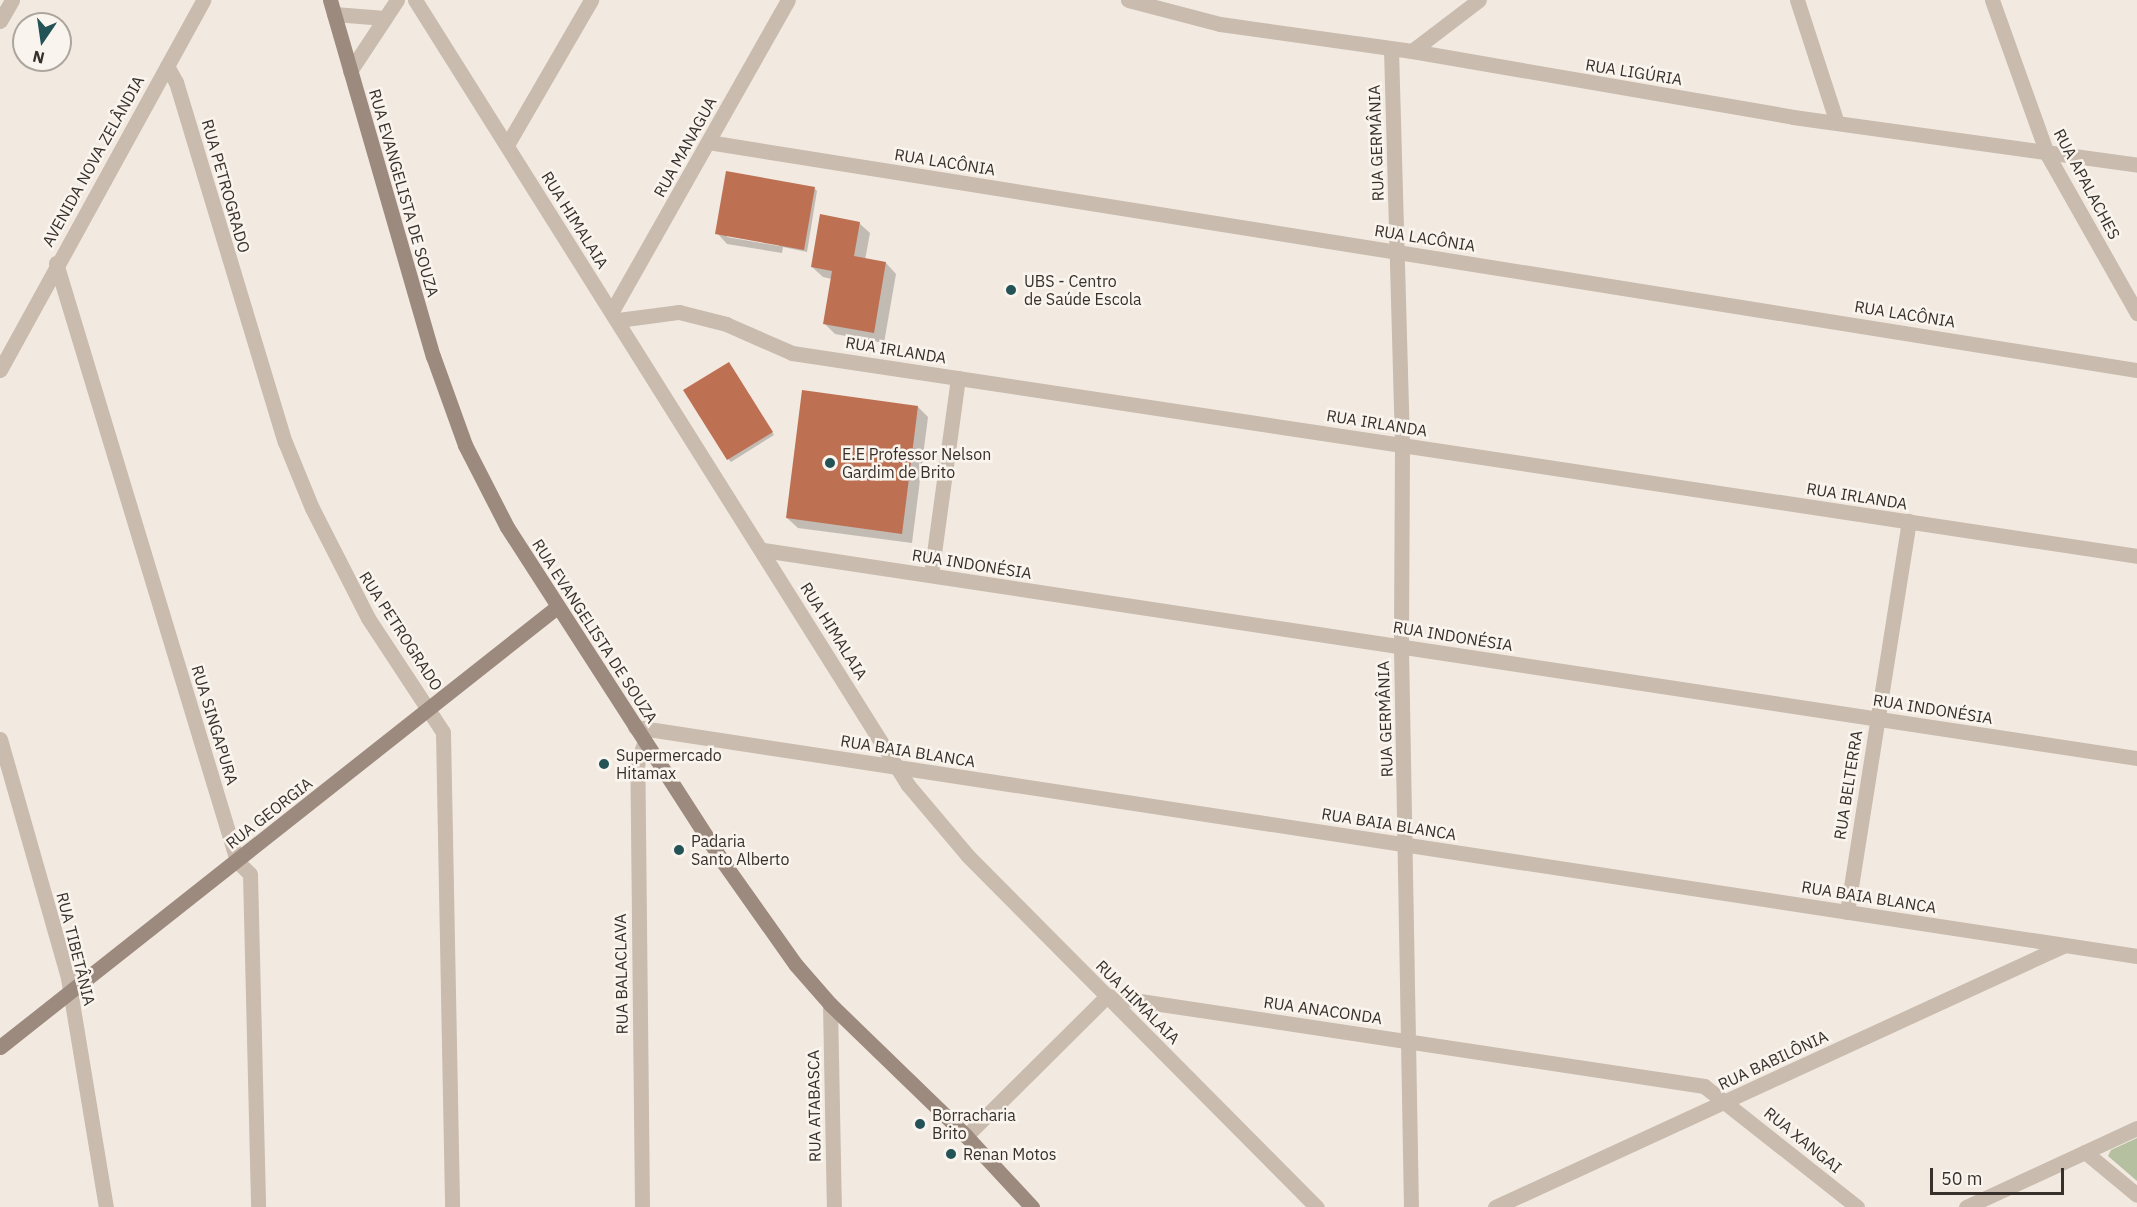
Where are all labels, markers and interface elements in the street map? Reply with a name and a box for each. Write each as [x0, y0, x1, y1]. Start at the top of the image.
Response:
north arrow [12, 12, 72, 72]
text: N [31, 47, 46, 69]
street label: RUA LIGÚRIA [1584, 55, 1684, 89]
street label: AVENIDA NOVA ZELÂNDIA [38, 72, 148, 250]
street label: RUA GERMÂNIA [1364, 84, 1388, 202]
street label: RUA EVANGELISTA DE SOUZA [365, 87, 443, 299]
street label: RUA MANAGUA [650, 94, 720, 200]
street label: RUA PETROGRADO [198, 117, 254, 255]
street label: RUA APALACHES [2050, 125, 2124, 243]
street label: RUA LACÔNIA [893, 145, 997, 179]
street label: RUA HIMALAIA [537, 168, 613, 272]
street label: RUA LACÔNIA [1373, 221, 1477, 255]
place label: UBS - Centro de Saúde Escola [1024, 271, 1142, 309]
marker: UBS - Centro de Saúde Escola [1002, 281, 1020, 299]
street label: RUA LACÔNIA [1853, 297, 1957, 331]
street label: RUA IRLANDA [844, 333, 948, 367]
street label: RUA IRLANDA [1325, 406, 1429, 440]
place label: E.E Professor Nelson Gardim de Brito [842, 444, 991, 482]
marker: E.E Professor Nelson Gardim de Brito [823, 456, 837, 470]
street label: RUA IRLANDA [1805, 479, 1909, 513]
street label: RUA EVANGELISTA DE SOUZA [528, 535, 662, 727]
street label: RUA INDONÉSIA [911, 545, 1033, 583]
street label: RUA PETROGRADO [355, 568, 447, 694]
street label: RUA HIMALAIA [796, 579, 872, 683]
street label: RUA INDONÉSIA [1392, 617, 1514, 655]
street label: RUA GERMÂNIA [1373, 660, 1397, 778]
street label: RUA SINGAPURA [188, 663, 242, 787]
street label: RUA INDONÉSIA [1872, 690, 1994, 728]
street label: RUA BELTERRA [1830, 729, 1866, 841]
street label: RUA BAIA BLANCA [839, 731, 977, 771]
place label: Supermercado Hitamax [616, 745, 722, 783]
marker: Supermercado Hitamax [597, 757, 611, 771]
street label: RUA GEORGIA [222, 773, 316, 853]
street label: RUA BAIA BLANCA [1320, 804, 1458, 844]
place label: Padaria Santo Alberto [691, 831, 789, 869]
marker: Padaria Santo Alberto [672, 843, 686, 857]
street label: RUA BAIA BLANCA [1800, 877, 1938, 917]
street label: RUA TIBETÂNIA [53, 890, 99, 1008]
street label: RUA BALACLAVA [610, 913, 632, 1035]
street label: RUA HIMALAIA [1092, 956, 1184, 1048]
street label: RUA ANACONDA [1263, 992, 1383, 1028]
street label: RUA BABILÔNIA [1715, 1026, 1831, 1094]
street label: RUA ATABASCA [803, 1050, 825, 1162]
street label: RUA XANGAI [1760, 1103, 1846, 1177]
place label: Borracharia Brito [932, 1105, 1016, 1143]
marker: Borracharia Brito [913, 1117, 927, 1131]
place label: Renan Motos [963, 1144, 1057, 1164]
marker: Renan Motos [944, 1147, 958, 1161]
scale bar [1933, 1156, 2066, 1194]
text: 50 m [1941, 1167, 1983, 1190]

